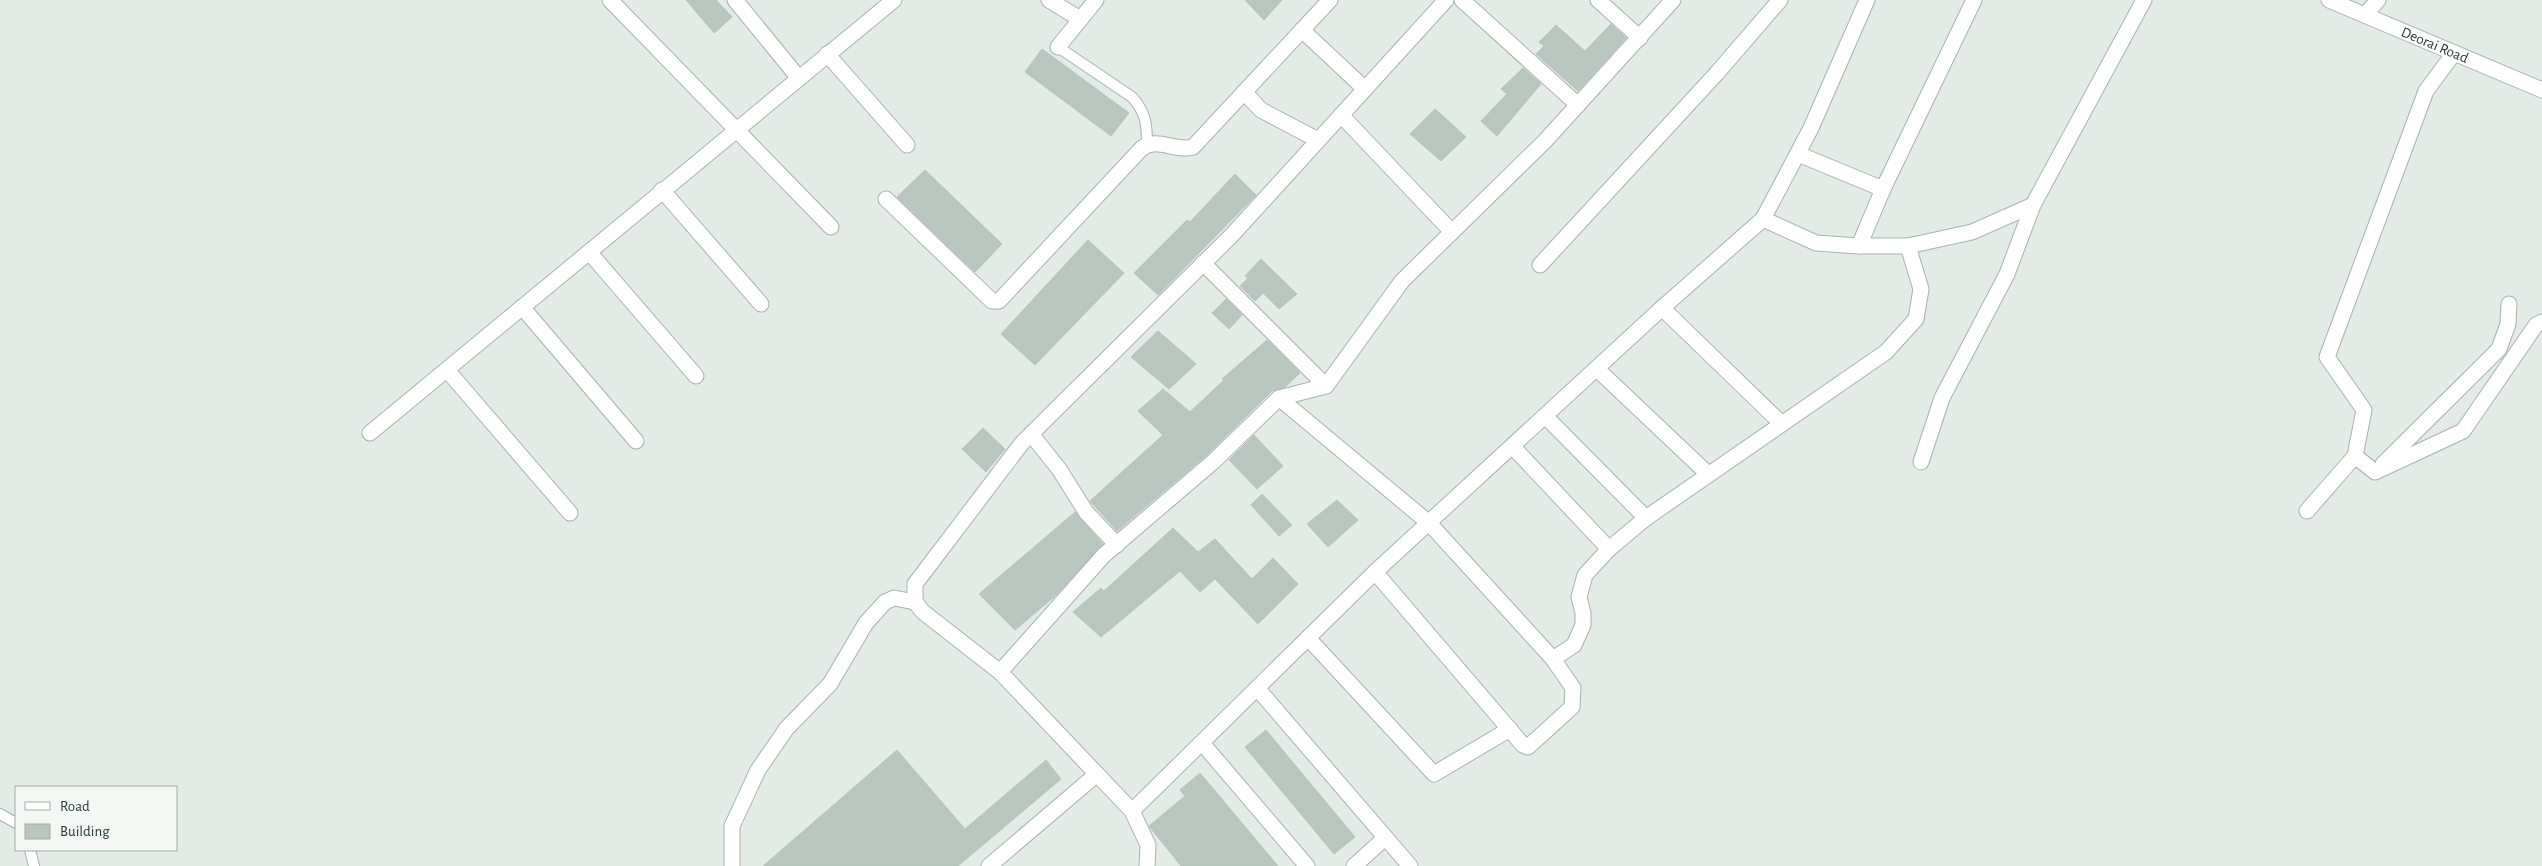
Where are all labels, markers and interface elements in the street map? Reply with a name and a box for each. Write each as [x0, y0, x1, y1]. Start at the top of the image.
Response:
street label: Deorai Road [2399, 24, 2471, 66]
legend [15, 786, 178, 851]
text: Road [60, 799, 90, 814]
text: Building [60, 824, 110, 839]

